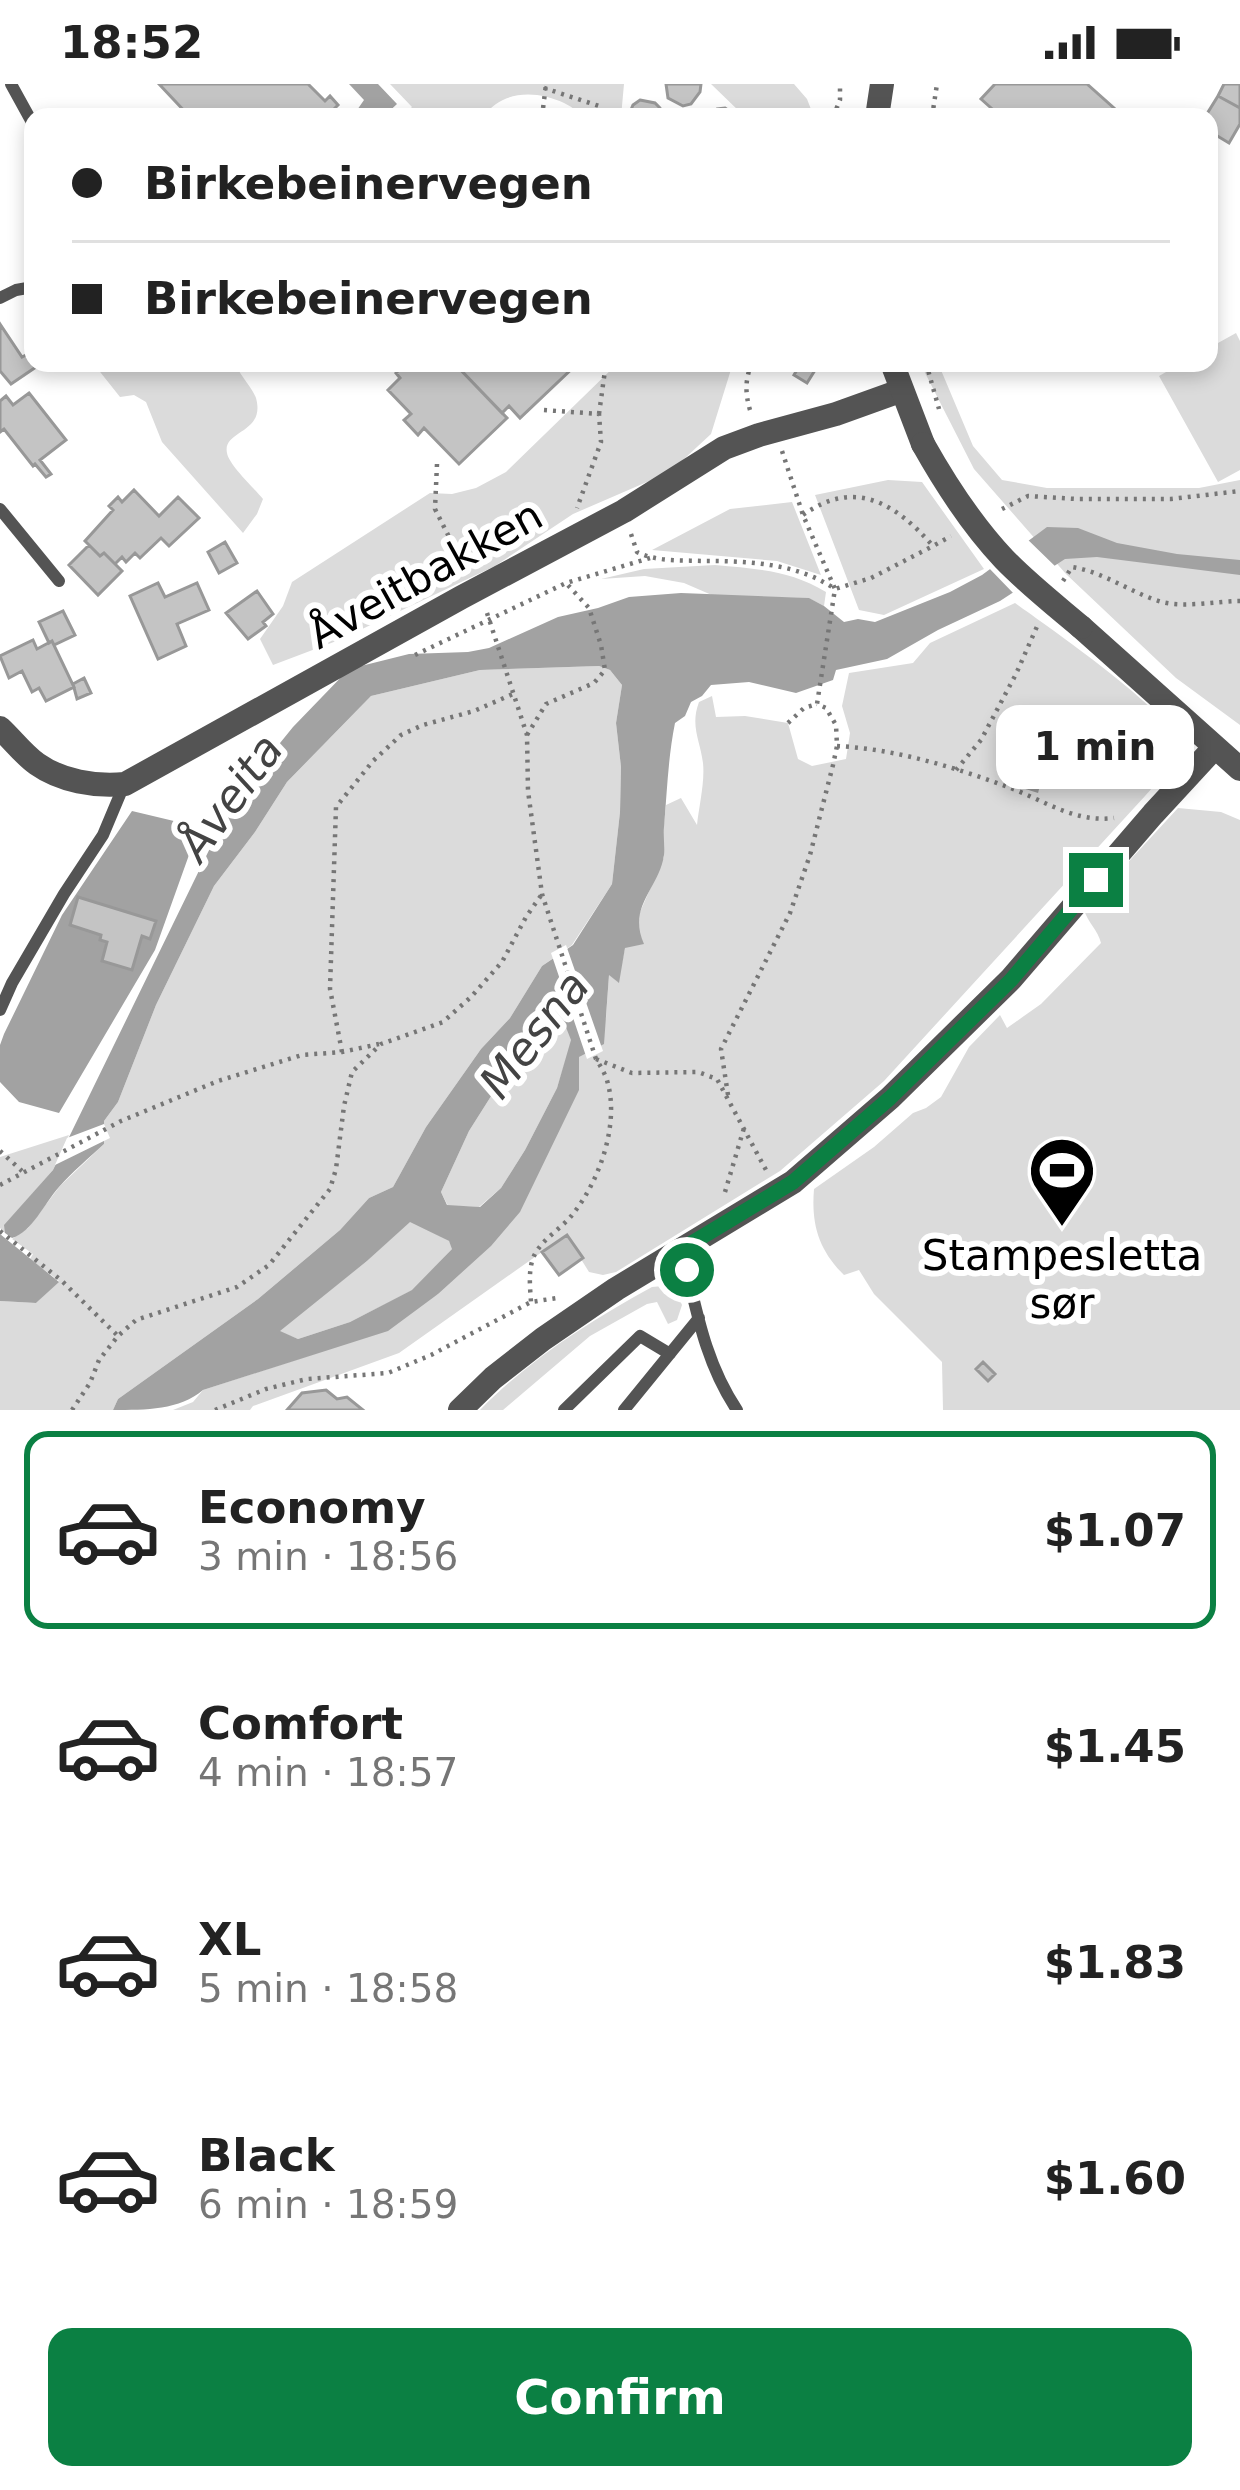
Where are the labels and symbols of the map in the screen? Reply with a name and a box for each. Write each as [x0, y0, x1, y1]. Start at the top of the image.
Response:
street label: Åveitbakken [299, 489, 551, 659]
callout: 1 min [997, 706, 1195, 790]
water label: Åveita [165, 724, 294, 873]
route end [1069, 853, 1123, 907]
water label: Mesna [469, 960, 600, 1108]
sports icon: Stampesletta sør [1027, 1135, 1097, 1229]
place label: Stampesletta sør [922, 1231, 1202, 1328]
route start [660, 1243, 714, 1297]

